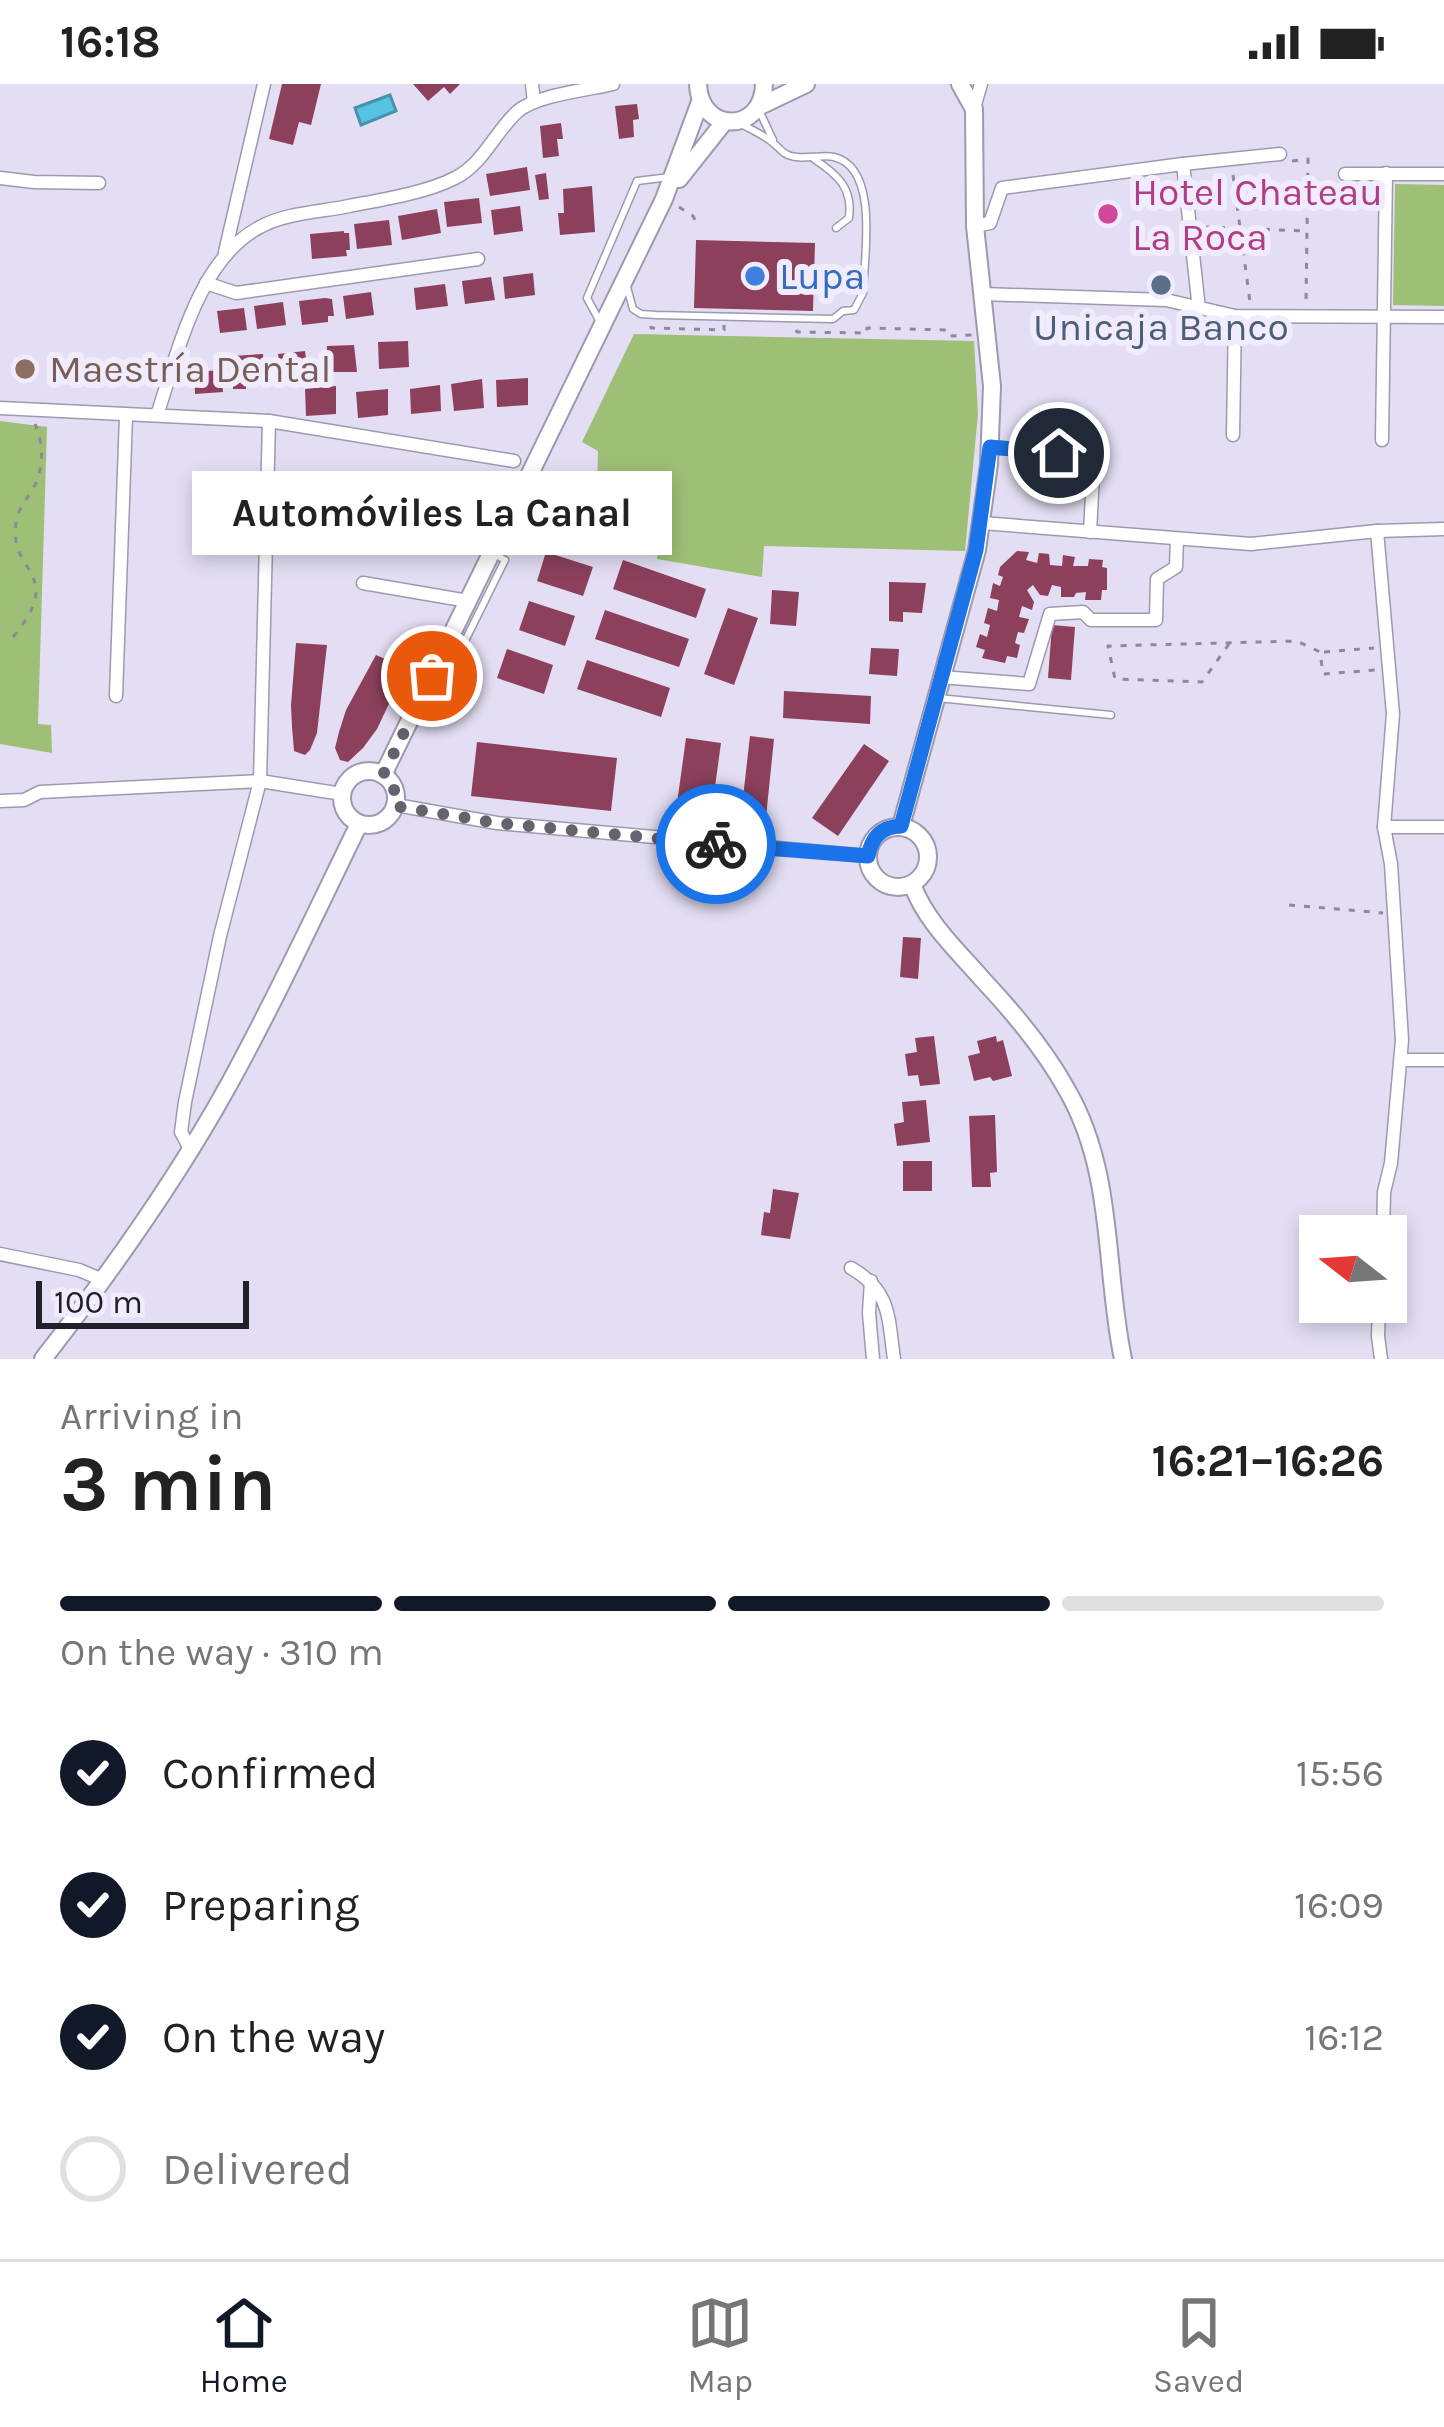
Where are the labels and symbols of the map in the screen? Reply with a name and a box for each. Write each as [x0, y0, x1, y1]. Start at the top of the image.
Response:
place label: Hotel Chateau La Roca [1132, 169, 1383, 260]
marker: Hotel Chateau La Roca [1095, 201, 1121, 227]
place label: Lupa [779, 253, 865, 299]
marker: Lupa [742, 263, 768, 289]
marker: Unicaja Banco [1148, 272, 1174, 298]
place label: Unicaja Banco [1033, 304, 1289, 350]
place label: Maestría Dental [49, 346, 332, 392]
marker: Maestría Dental [12, 356, 38, 382]
pin [1008, 402, 1110, 504]
callout: Automóviles La Canal [192, 472, 672, 556]
pin [381, 625, 483, 727]
courier [656, 784, 776, 904]
north arrow [1299, 1215, 1407, 1323]
scale bar [36, 1275, 249, 1328]

